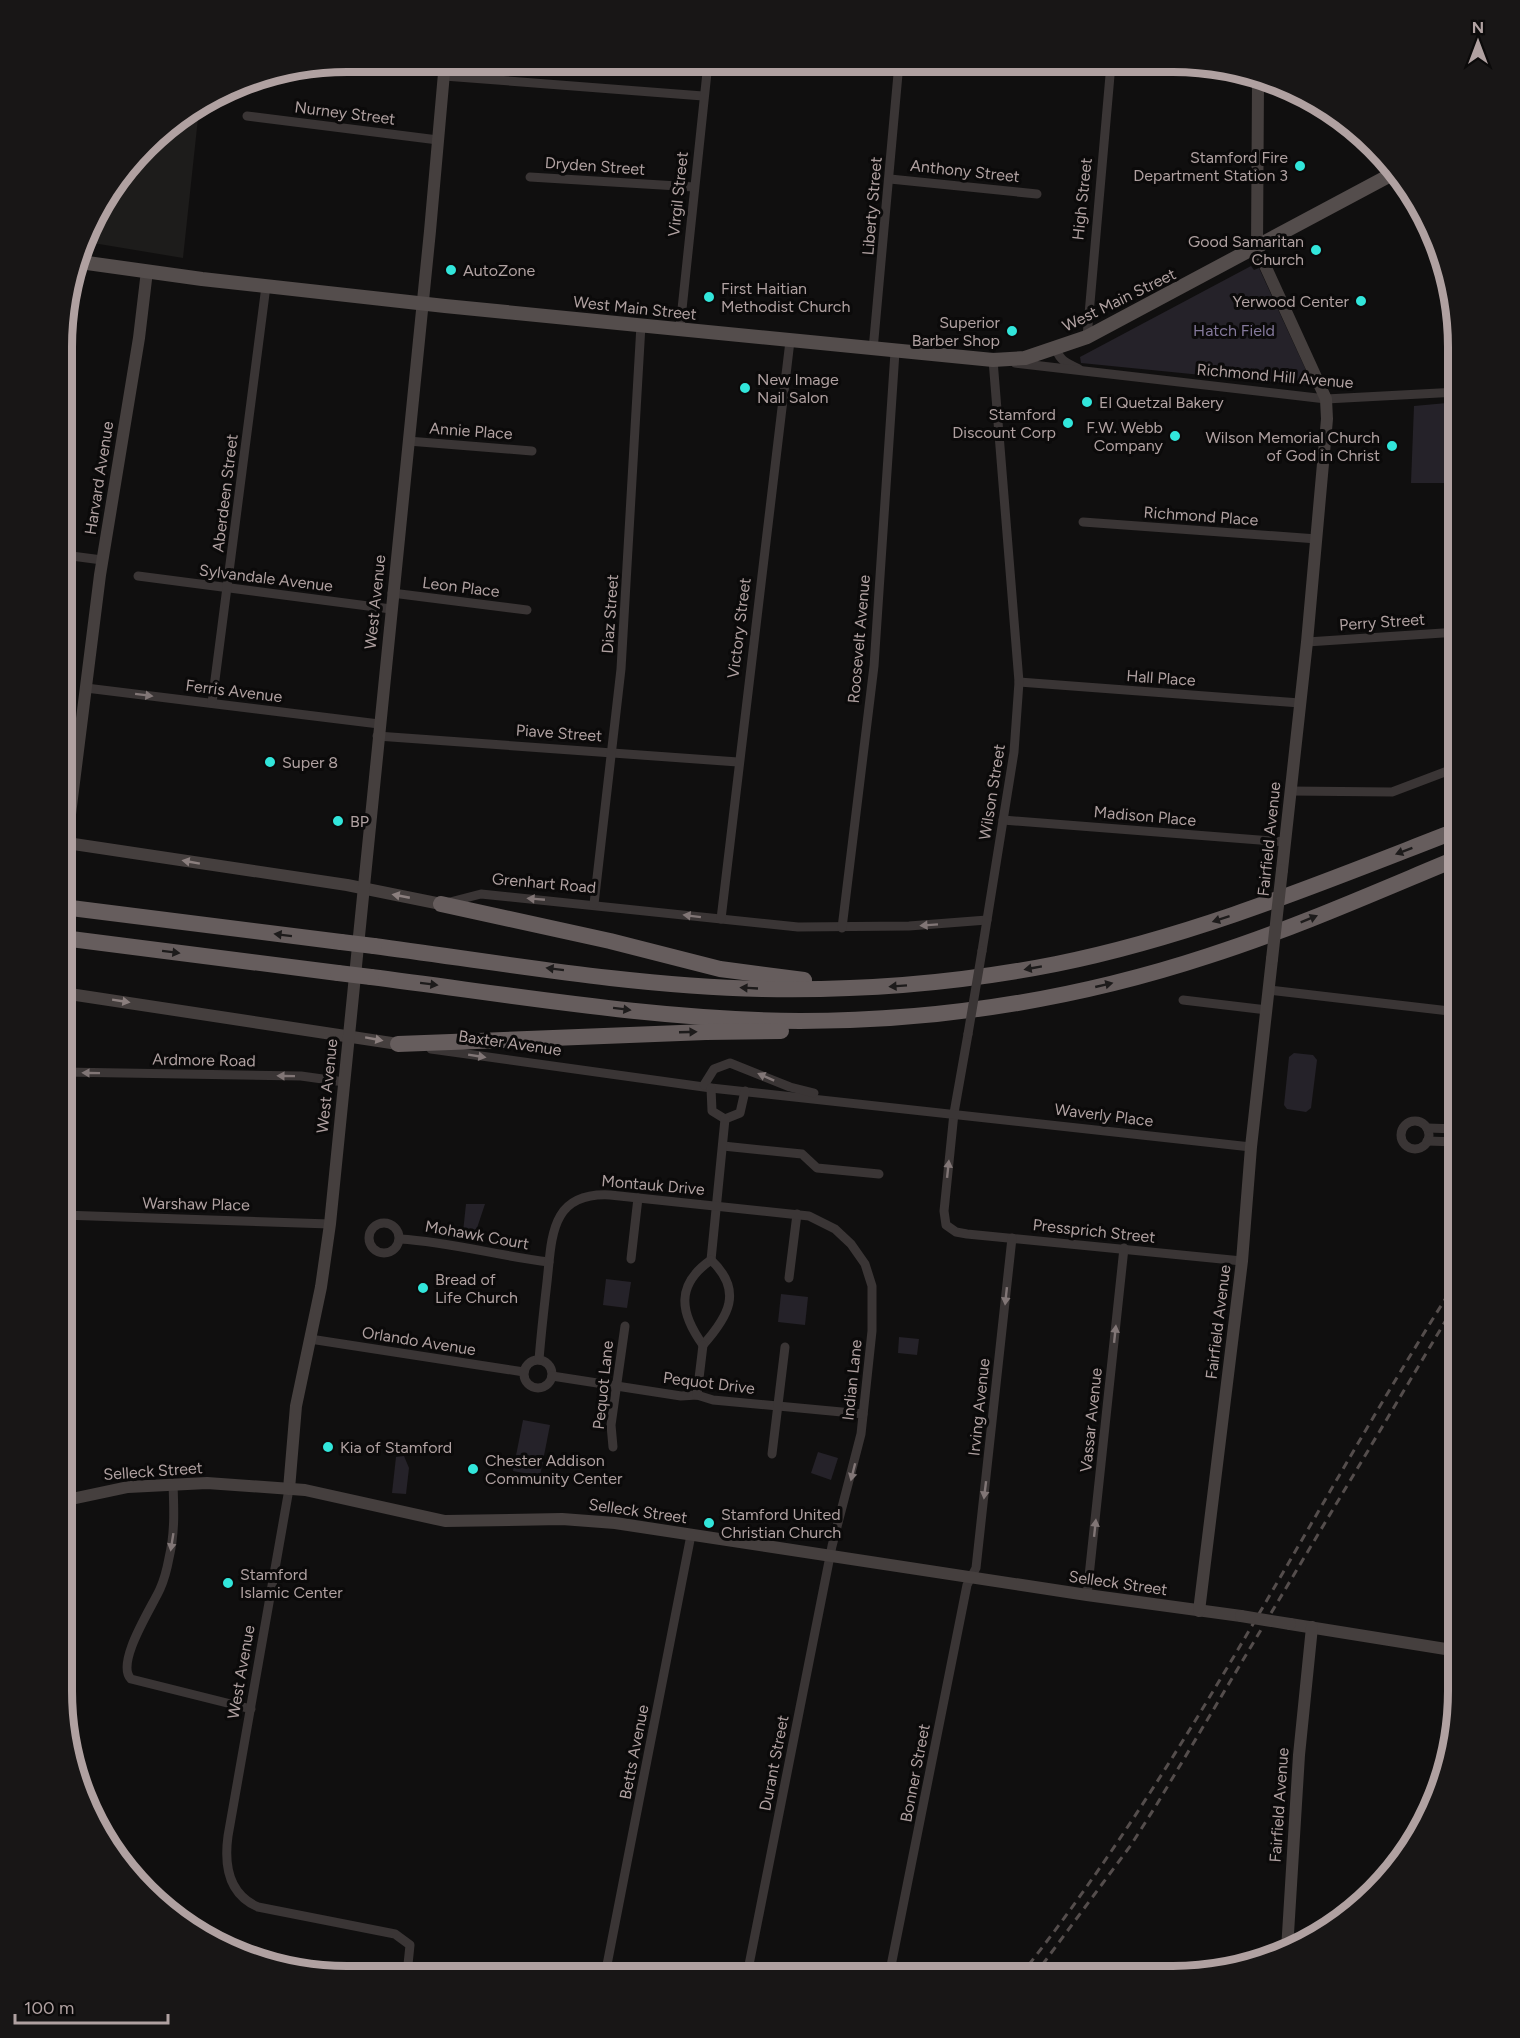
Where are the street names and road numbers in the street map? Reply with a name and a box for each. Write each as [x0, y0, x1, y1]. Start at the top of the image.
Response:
street label: Nurney Street [294, 97, 396, 129]
street label: Virgil Street [664, 150, 692, 238]
street label: Dryden Street [544, 153, 646, 179]
street label: Liberty Street [858, 156, 886, 256]
street label: Anthony Street [909, 156, 1021, 186]
street label: High Street [1068, 157, 1096, 241]
street label: West Main Street [1059, 264, 1179, 336]
street label: West Main Street [572, 292, 698, 324]
street label: Richmond Hill Avenue [1196, 360, 1354, 392]
street label: Annie Place [429, 419, 514, 443]
street label: Harvard Avenue [81, 420, 117, 536]
street label: Aberdeen Street [208, 433, 242, 553]
street label: Richmond Place [1143, 503, 1259, 529]
street label: West Avenue [361, 554, 389, 650]
street label: Sylvandale Avenue [198, 560, 334, 596]
street label: Leon Place [421, 573, 501, 601]
street label: Diaz Street [598, 574, 622, 654]
street label: Roosevelt Avenue [844, 574, 874, 704]
street label: Victory Street [723, 577, 755, 679]
street label: Perry Street [1339, 610, 1425, 634]
street label: Hall Place [1126, 666, 1197, 690]
street label: Ferris Avenue [185, 676, 284, 706]
street label: Piave Street [515, 721, 603, 745]
street label: Wilson Street [975, 743, 1009, 841]
street label: Fairfield Avenue [1254, 780, 1284, 897]
street label: Madison Place [1093, 802, 1197, 830]
street label: Grenhart Road [491, 869, 597, 897]
street label: Baxter Avenue [457, 1026, 563, 1060]
street label: West Avenue [313, 1038, 341, 1134]
street label: Ardmore Road [152, 1050, 256, 1070]
street label: Waverly Place [1054, 1100, 1155, 1131]
street label: Montauk Drive [601, 1171, 706, 1199]
street label: Warshaw Place [142, 1194, 250, 1214]
street label: Pressprich Street [1032, 1215, 1156, 1247]
street label: Mohawk Court [424, 1217, 530, 1253]
street label: Fairfield Avenue [1202, 1263, 1234, 1380]
street label: Orlando Avenue [361, 1323, 478, 1359]
street label: Indian Lane [838, 1338, 866, 1422]
street label: Pequot Lane [589, 1339, 617, 1430]
street label: Irving Avenue [964, 1357, 994, 1457]
street label: Vassar Avenue [1076, 1366, 1106, 1473]
street label: Pequot Drive [662, 1368, 756, 1398]
street label: Selleck Street [103, 1458, 203, 1484]
street label: Selleck Street [587, 1495, 689, 1527]
street label: Selleck Street [1067, 1567, 1169, 1599]
street label: West Avenue [223, 1623, 259, 1720]
street label: Betts Avenue [616, 1703, 653, 1801]
street label: Durant Street [755, 1713, 793, 1813]
street label: Bonner Street [896, 1722, 934, 1824]
street label: Fairfield Avenue [1266, 1747, 1293, 1863]

